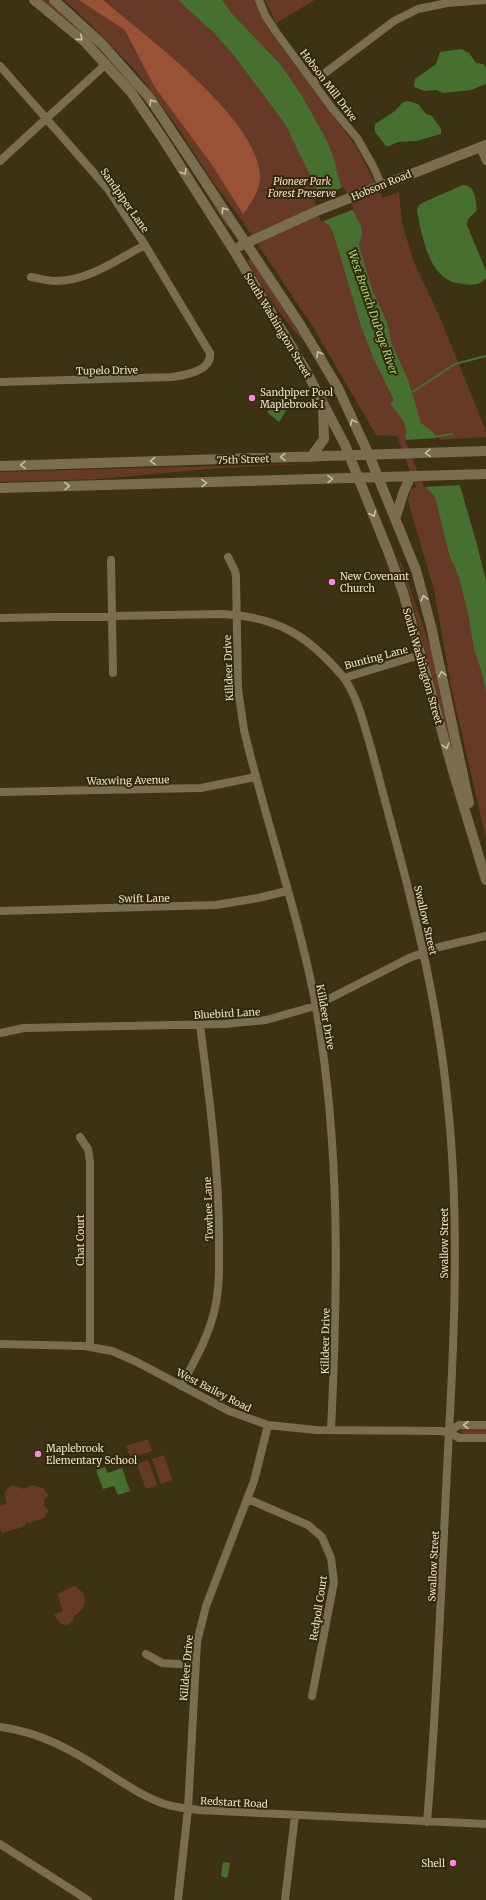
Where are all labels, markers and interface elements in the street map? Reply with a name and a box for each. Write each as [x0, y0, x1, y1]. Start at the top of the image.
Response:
one-way arrow [76, 34, 83, 41]
street label: Hobson Mill Drive [297, 47, 360, 124]
one-way arrow [149, 99, 157, 106]
street label: Sandpiper Lane [98, 166, 152, 235]
street label: Hobson Road [349, 167, 413, 203]
one-way arrow [179, 168, 186, 175]
park label: Pioneer Park Forest Preserve [267, 175, 336, 200]
one-way arrow [221, 207, 229, 214]
water label: West Branch DuPage River [345, 248, 401, 377]
street label: South Washington Street [241, 270, 314, 380]
one-way arrow [316, 351, 323, 358]
street label: Tupelo Drive [76, 363, 138, 378]
place label: Sandpiper Pool Maplebrook I [260, 386, 333, 411]
marker: Sandpiper Pool Maplebrook I [247, 393, 257, 403]
one-way arrow [350, 418, 358, 426]
one-way arrow [425, 449, 431, 457]
street label: 75th Street [217, 452, 269, 467]
one-way arrow [280, 453, 286, 462]
one-way arrow [150, 457, 156, 465]
one-way arrow [20, 461, 26, 469]
one-way arrow [327, 475, 333, 483]
one-way arrow [201, 479, 207, 487]
one-way arrow [64, 482, 70, 490]
one-way arrow [368, 510, 376, 517]
place label: New Covenant Church [340, 570, 409, 595]
marker: New Covenant Church [327, 577, 337, 587]
one-way arrow [420, 595, 429, 602]
street label: South Washington Street [400, 607, 445, 726]
street label: Killdeer Drive [221, 635, 236, 701]
street label: Bunting Lane [343, 643, 409, 672]
one-way arrow [438, 671, 446, 677]
one-way arrow [441, 743, 450, 750]
street label: Waxwing Avenue [85, 773, 170, 788]
street label: Swallow Street [411, 884, 440, 956]
street label: Swift Lane [118, 892, 170, 905]
street label: Killdeer Drive [313, 983, 338, 1051]
street label: Bluebird Lane [193, 1005, 261, 1022]
street label: Towhee Lane [201, 1177, 216, 1241]
street label: Swallow Street [438, 1207, 451, 1279]
street label: Chat Court [74, 1214, 87, 1266]
street label: Killdeer Drive [318, 1308, 333, 1374]
street label: West Bailey Road [173, 1366, 253, 1415]
one-way arrow [463, 1421, 469, 1429]
place label: Maplebrook Elementary School [46, 1442, 137, 1467]
marker: Maplebrook Elementary School [33, 1449, 43, 1459]
street label: Swallow Street [425, 1530, 442, 1602]
street label: Redpoll Court [307, 1574, 330, 1642]
street label: Killdeer Drive [177, 1635, 196, 1702]
street label: Redstart Road [200, 1794, 268, 1811]
place label: Shell [421, 1857, 445, 1870]
marker: Shell [448, 1858, 458, 1868]

